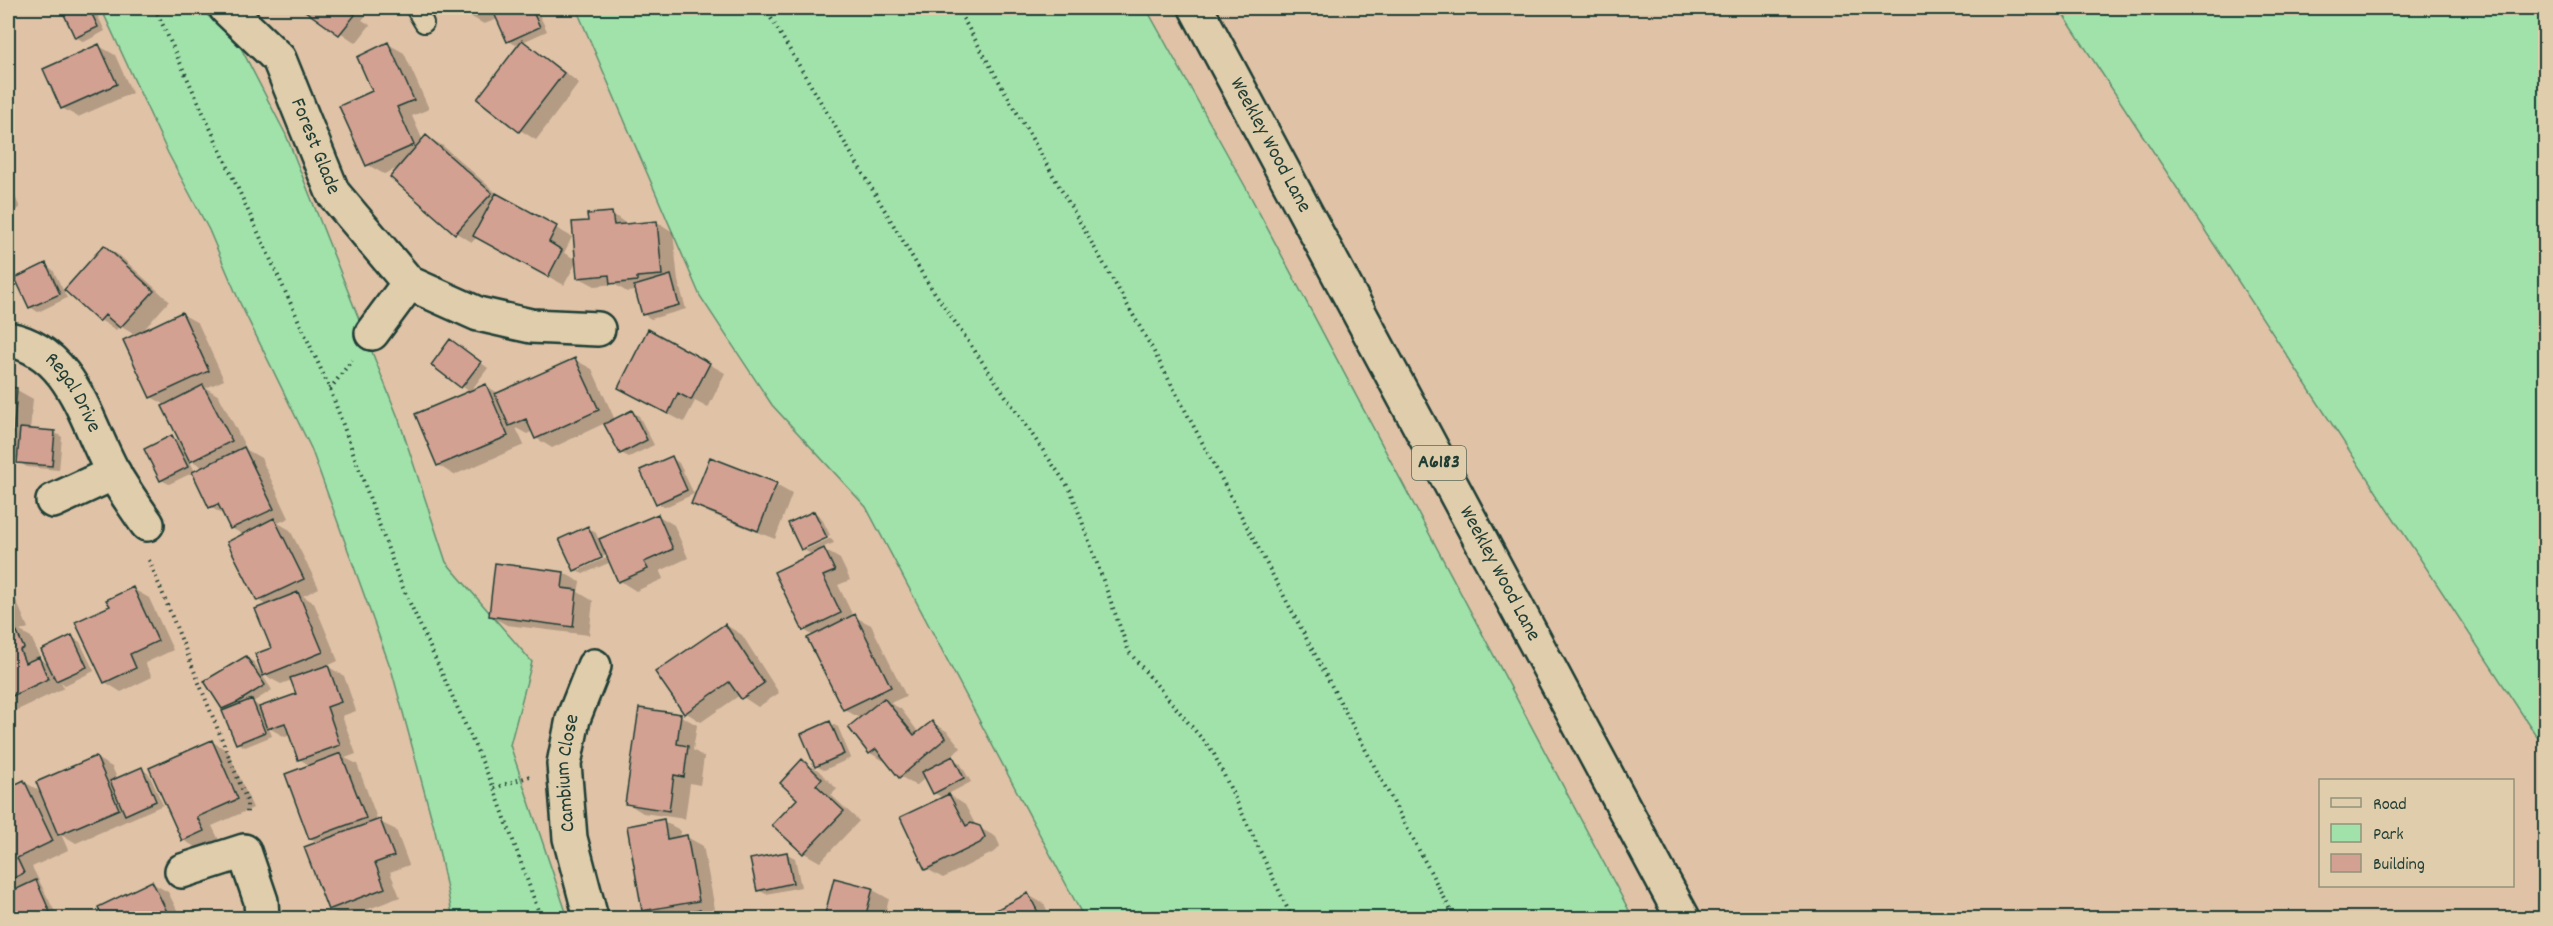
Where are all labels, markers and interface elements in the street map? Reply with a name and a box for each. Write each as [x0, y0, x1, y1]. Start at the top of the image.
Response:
street label: Weekley Wood Lane [1221, 73, 1318, 219]
street label: Forest Glade [281, 94, 347, 199]
street label: Regal Drive [37, 346, 108, 438]
road number: A6183 [1412, 446, 1466, 480]
street label: Weekley Wood Lane [1450, 501, 1547, 647]
street label: Cambium Close [549, 712, 589, 833]
legend [2319, 779, 2514, 887]
text: Road [2373, 793, 2407, 818]
text: Park [2373, 823, 2404, 848]
text: Building [2373, 853, 2425, 878]

